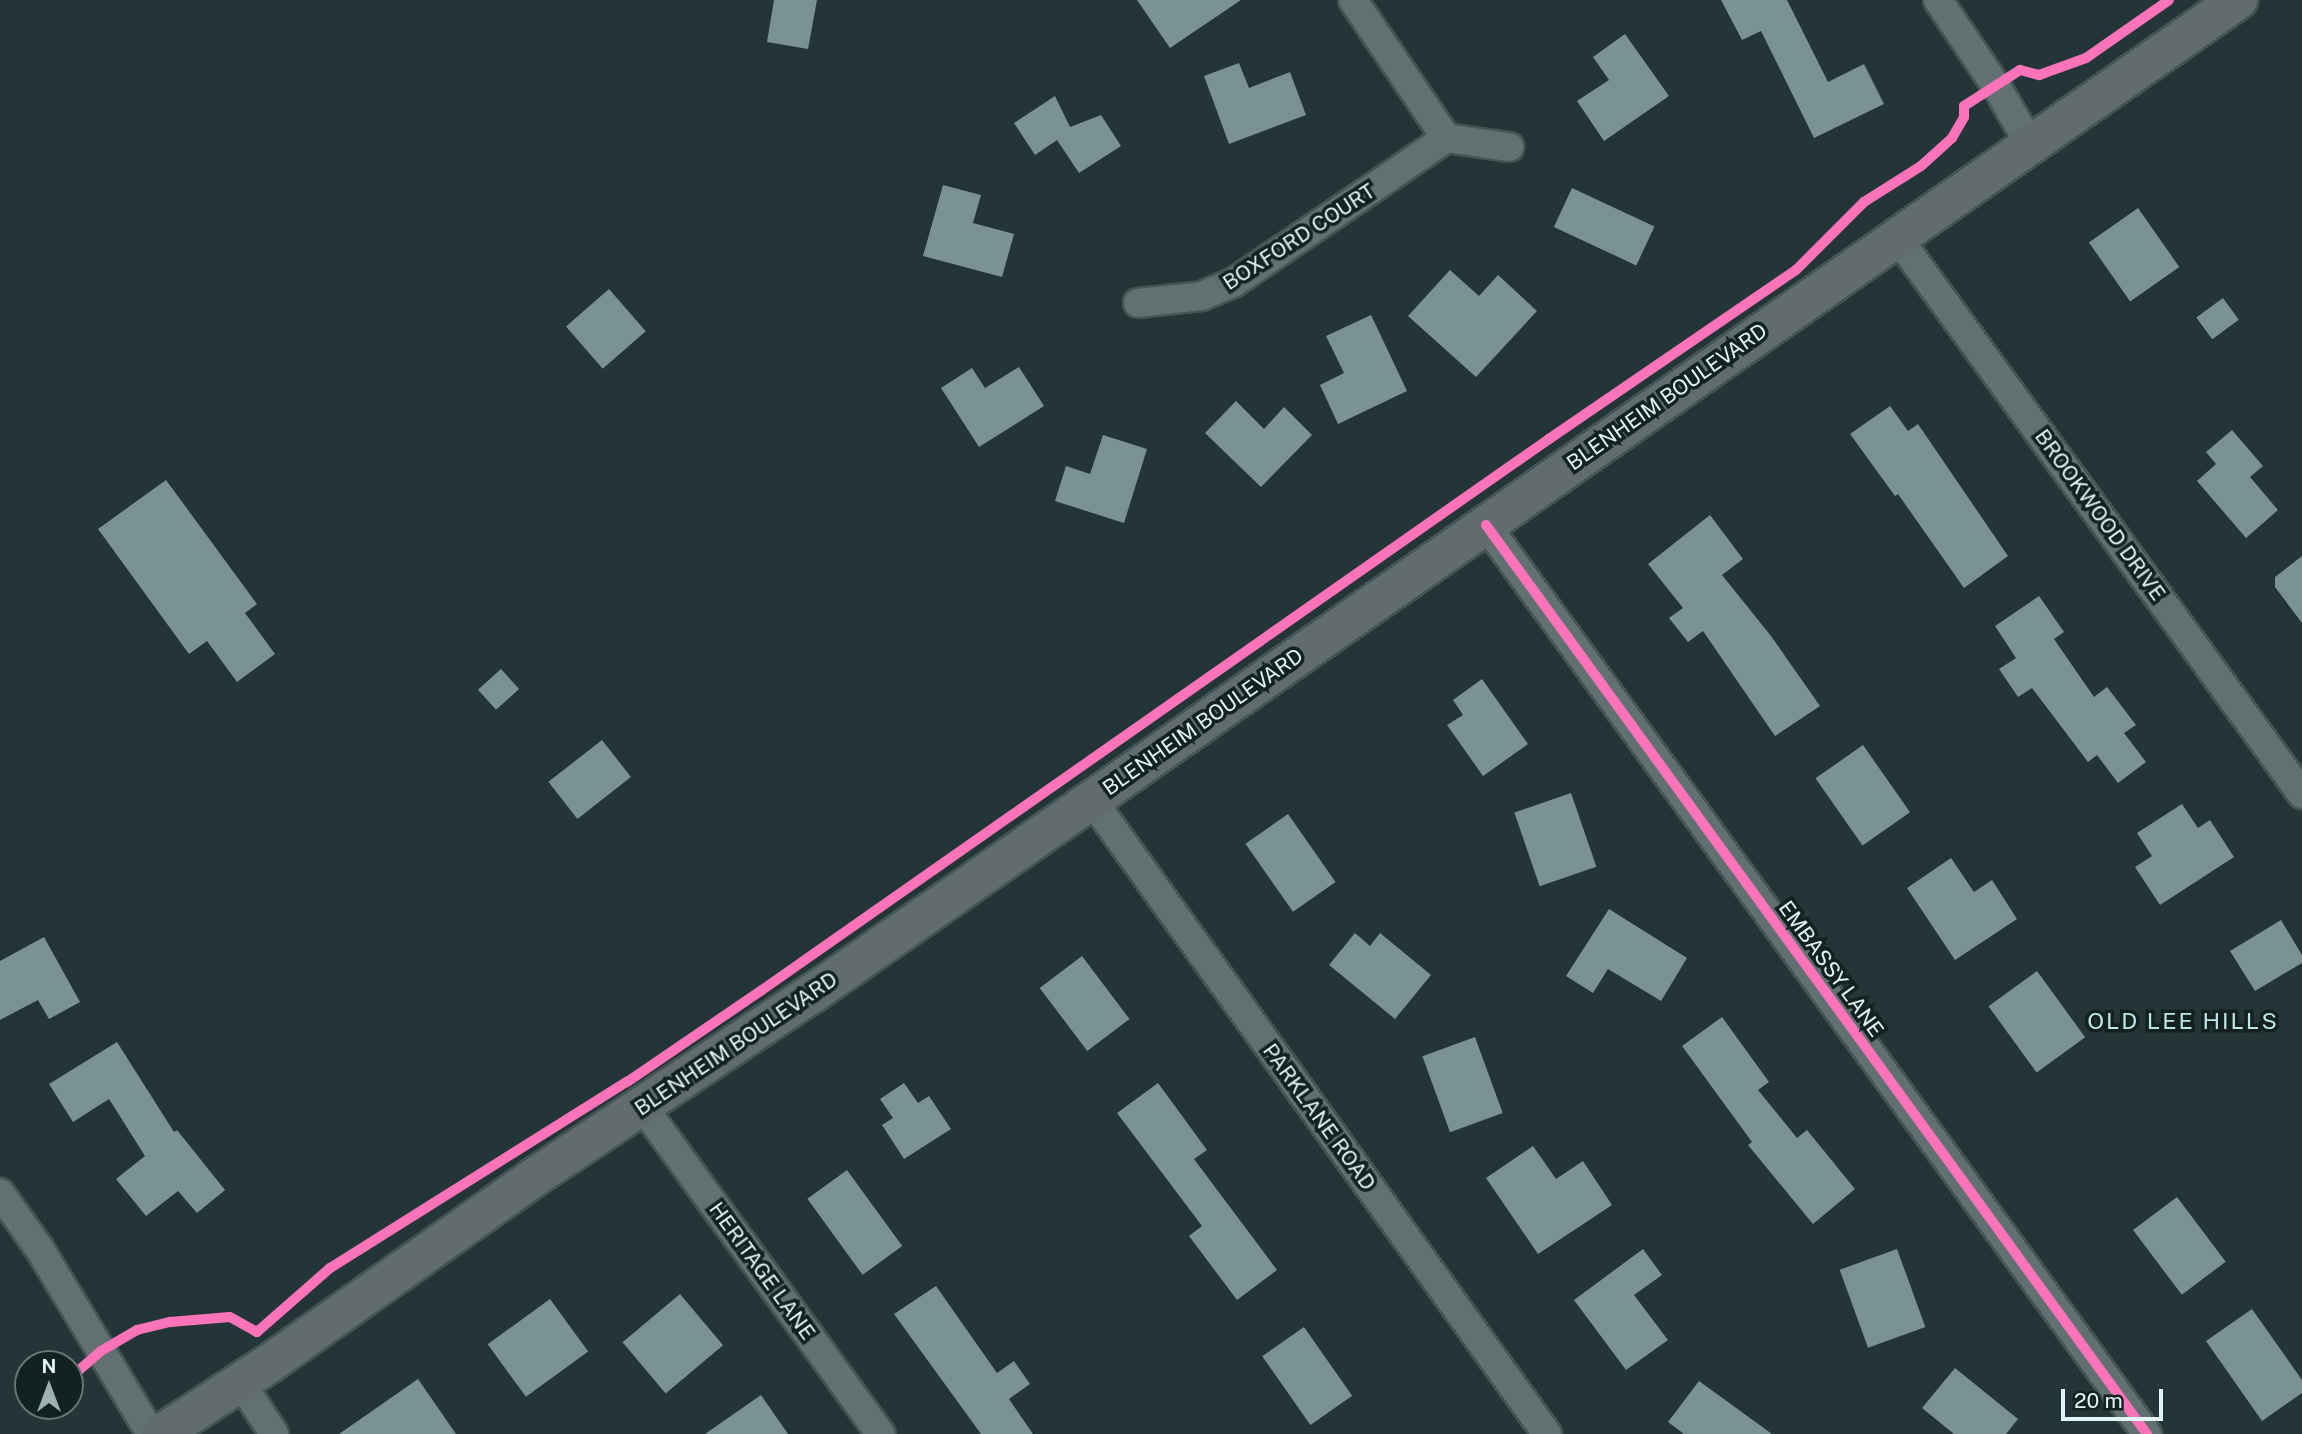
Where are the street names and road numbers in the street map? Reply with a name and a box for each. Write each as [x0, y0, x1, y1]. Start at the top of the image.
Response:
street label: BOXFORD COURT [1218, 178, 1380, 296]
street label: BLENHEIM BOULEVARD [1562, 318, 1772, 476]
street label: BROOKWOOD DRIVE [2029, 424, 2171, 606]
street label: BLENHEIM BOULEVARD [1098, 643, 1308, 801]
street label: EMBASSY LANE [1773, 896, 1889, 1042]
street label: BLENHEIM BOULEVARD [630, 967, 842, 1121]
street label: PARKLANE ROAD [1257, 1039, 1381, 1195]
street label: HERITAGE LANE [704, 1197, 820, 1345]

